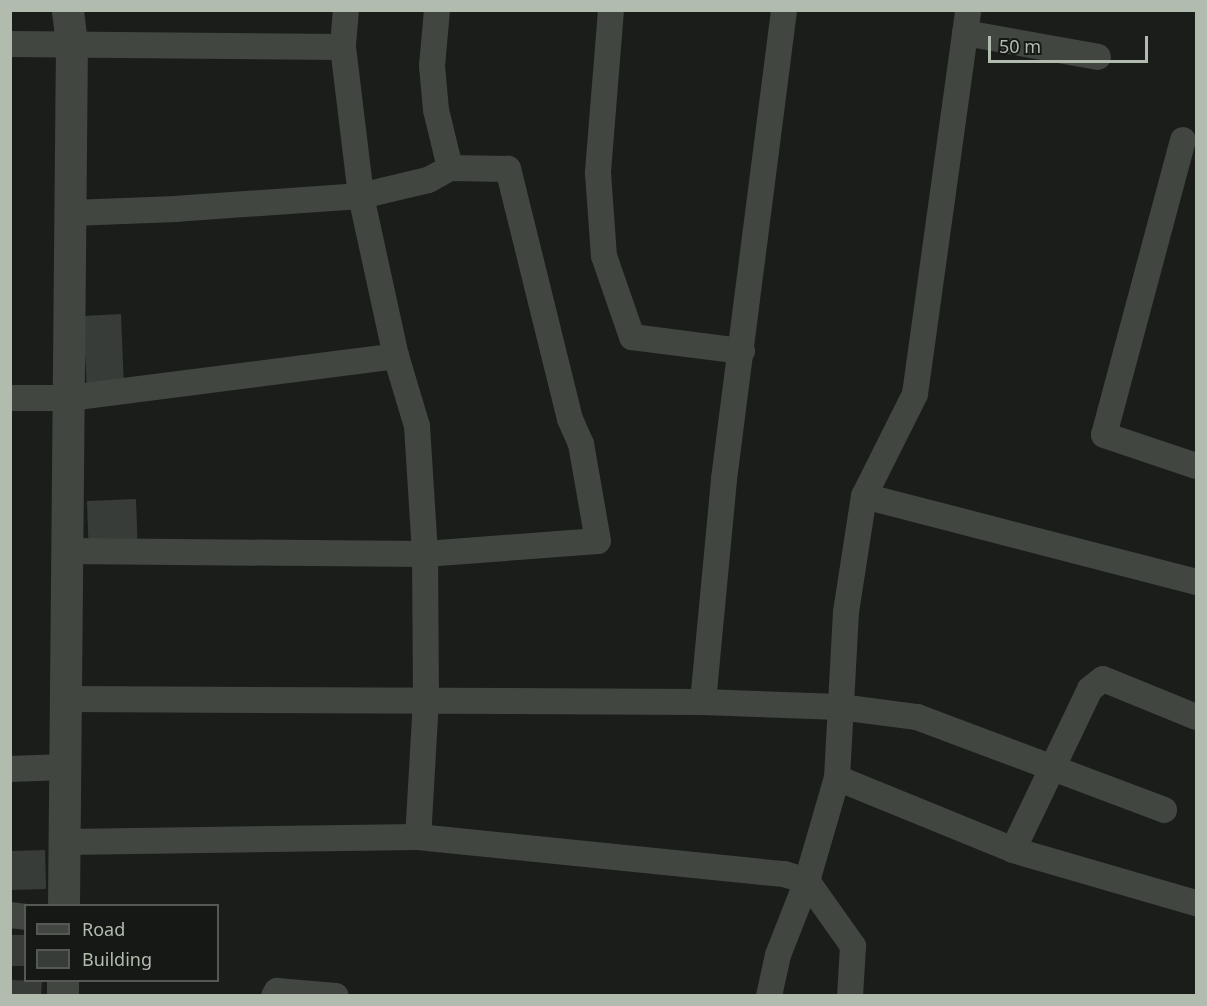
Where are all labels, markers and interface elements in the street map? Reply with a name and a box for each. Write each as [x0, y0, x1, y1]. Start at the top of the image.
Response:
scale bar [991, 24, 1152, 62]
text: 50 m [999, 34, 1041, 58]
legend [24, 904, 219, 982]
text: Road [82, 917, 125, 941]
text: Building [82, 947, 152, 971]

